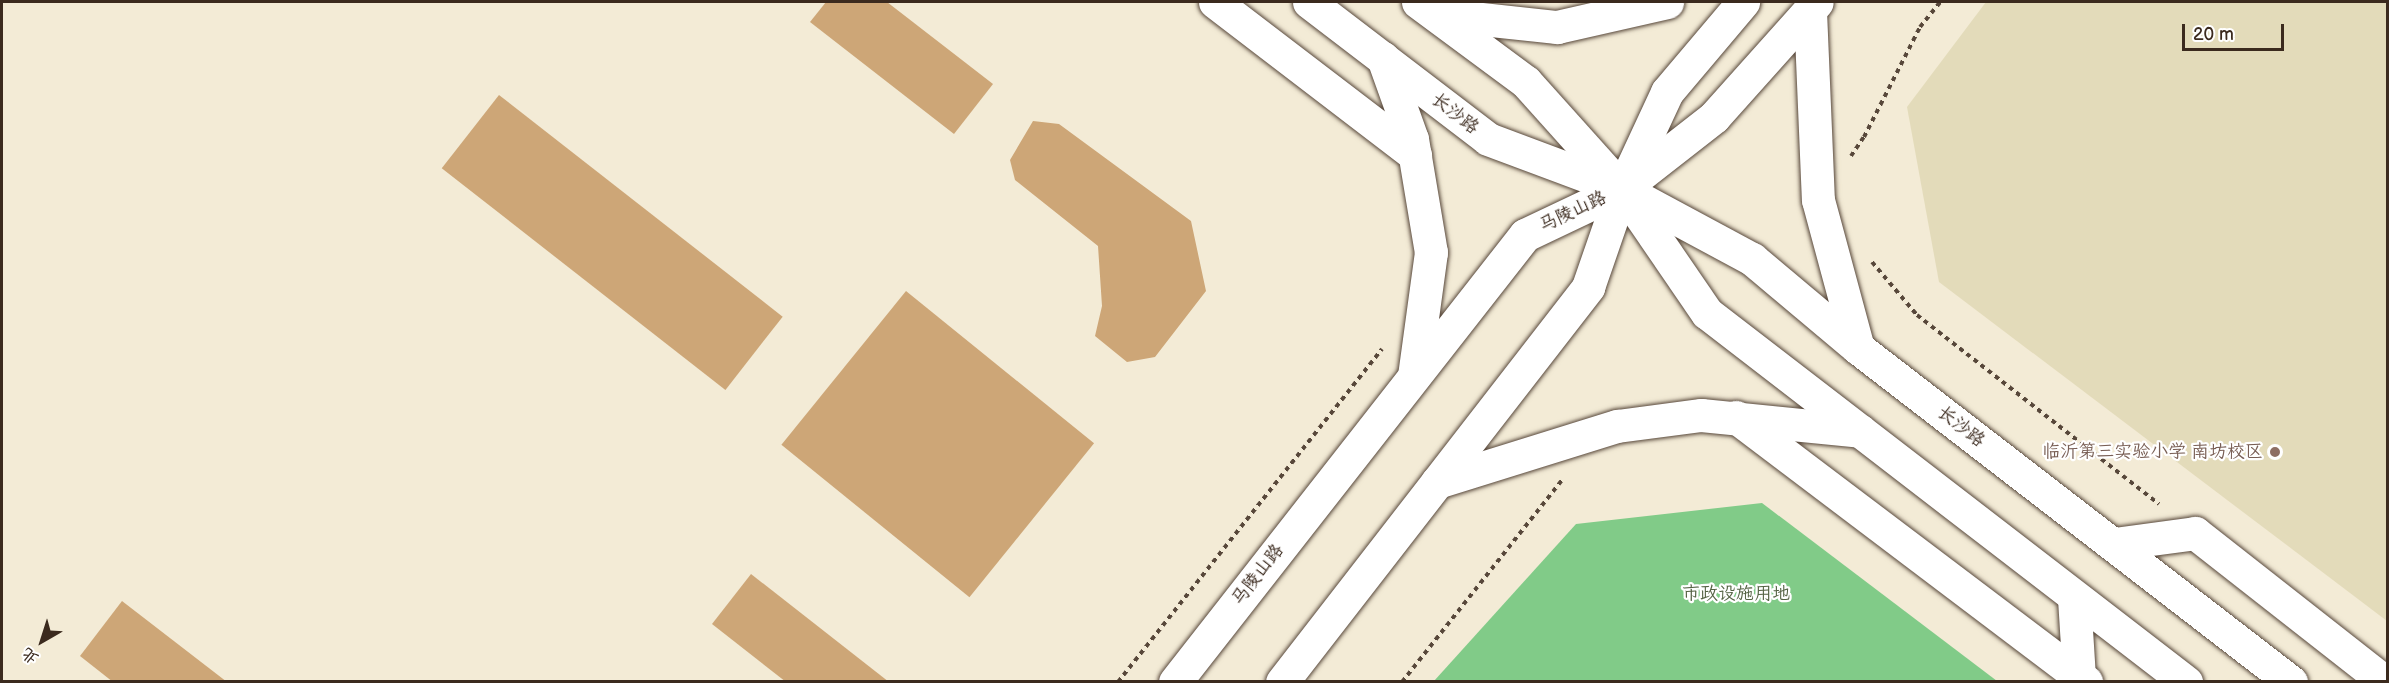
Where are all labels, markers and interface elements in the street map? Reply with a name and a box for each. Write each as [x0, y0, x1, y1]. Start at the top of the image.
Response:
scale bar [2185, 12, 2287, 50]
text: 20 m [2193, 24, 2234, 45]
street label: 长沙路 [1427, 89, 1483, 139]
street label: 马陵山路 [1536, 187, 1610, 237]
street label: 长沙路 [1933, 402, 1989, 452]
place label: 临沂第三实验小学 南坊校区 [2042, 441, 2263, 463]
marker: 临沂第三实验小学 南坊校区 [2268, 445, 2282, 459]
street label: 马陵山路 [1227, 540, 1289, 610]
park label: 市政设施用地 [1682, 583, 1790, 605]
north arrow [12, 611, 72, 671]
text: 北 [18, 643, 43, 668]

